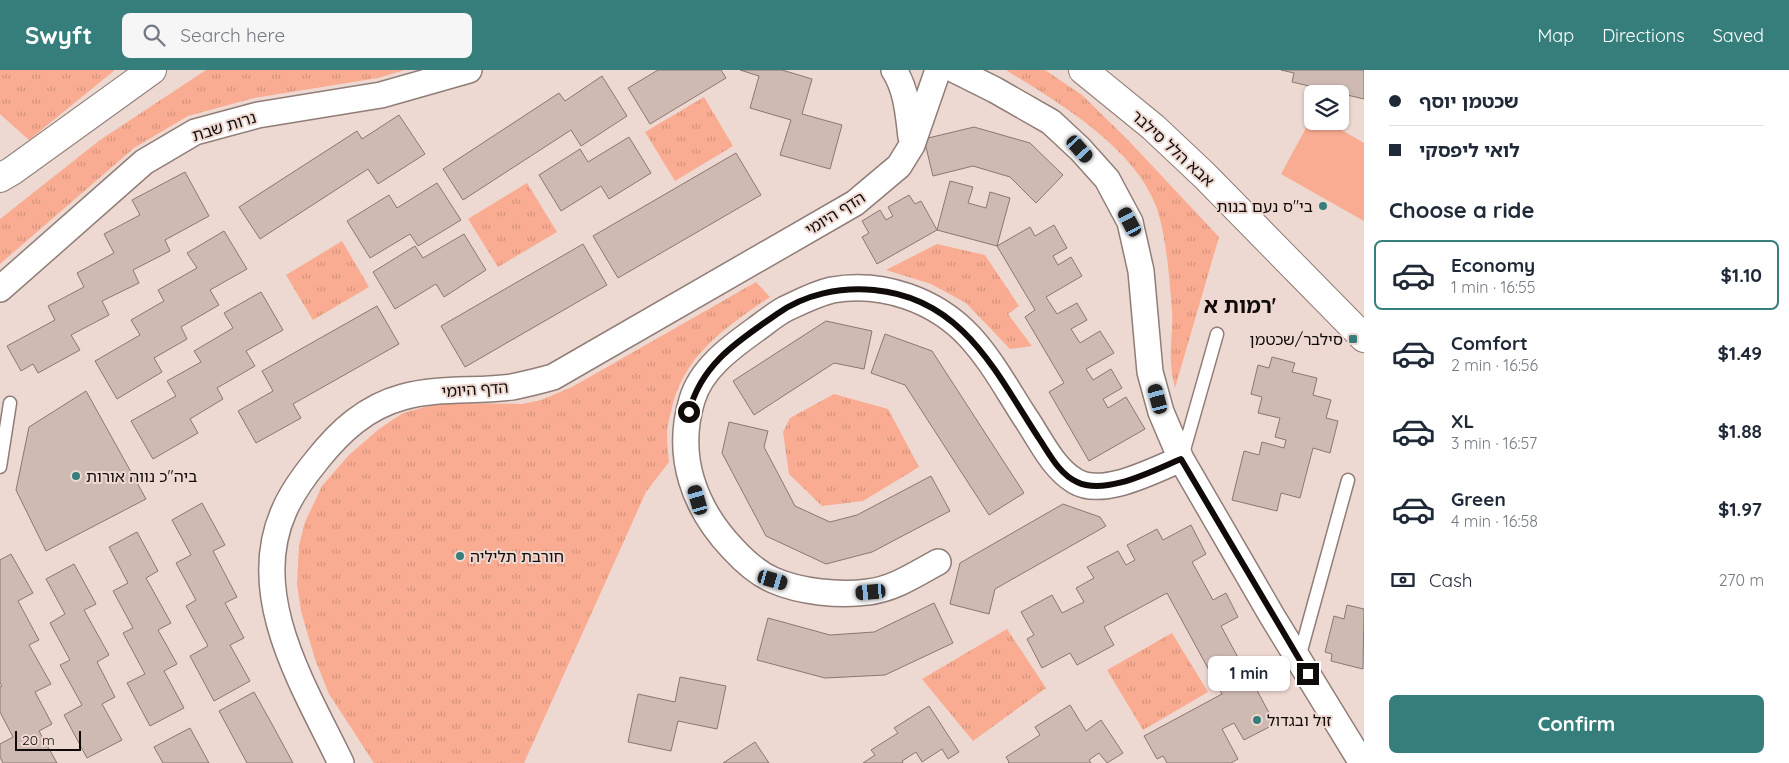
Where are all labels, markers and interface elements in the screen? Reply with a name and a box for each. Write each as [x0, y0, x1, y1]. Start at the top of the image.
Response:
search box [122, 13, 472, 58]
text: Swyft [25, 20, 92, 50]
icon: search [140, 21, 168, 49]
text: Search here [180, 23, 285, 47]
text: Map [1537, 24, 1574, 47]
text: Directions [1602, 24, 1685, 47]
text: Saved [1713, 24, 1764, 47]
map controls [1304, 85, 1349, 130]
button: layers [1304, 85, 1349, 130]
text: שכטמן יוסף [1419, 89, 1519, 113]
street label: אבא הלל סילבר [1127, 106, 1219, 190]
street label: נרות שבת [190, 107, 258, 145]
car [1064, 133, 1095, 165]
text: לואי ליפסקי [1419, 138, 1520, 162]
street label: הדף היומי [801, 187, 869, 239]
place label: בי"ס נעם בנות [1216, 196, 1313, 216]
text: Choose a ride [1389, 196, 1534, 224]
marker: בי"ס נעם בנות [1317, 200, 1329, 212]
car [1116, 205, 1143, 239]
icon: car [1391, 253, 1436, 298]
text: Economy [1451, 253, 1535, 277]
text: $1.10 [1720, 263, 1762, 287]
text: 1 min · 16:55 [1451, 277, 1535, 297]
district label: רמות א' [1204, 292, 1276, 318]
place label: סילבר/שכטמן [1250, 329, 1343, 349]
icon: car [1391, 331, 1436, 376]
text: Comfort [1451, 331, 1528, 355]
marker: סילבר/שכטמן [1347, 333, 1359, 345]
text: $1.49 [1718, 341, 1762, 365]
text: 2 min · 16:56 [1451, 355, 1538, 375]
street label: הדף היומי [441, 377, 509, 401]
car [1146, 383, 1169, 415]
route start [678, 401, 700, 423]
icon: car [1391, 409, 1436, 454]
text: XL [1451, 409, 1474, 433]
text: $1.88 [1718, 419, 1762, 443]
text: 3 min · 16:57 [1451, 433, 1537, 453]
place label: ביה"כ נווה אורות [86, 466, 197, 486]
marker: ביה"כ נווה אורות [70, 470, 82, 482]
car [686, 484, 709, 516]
icon: car [1391, 487, 1436, 532]
text: Green [1451, 487, 1506, 511]
text: $1.97 [1718, 497, 1762, 521]
text: 4 min · 16:58 [1451, 511, 1538, 531]
place label: חורבת תליליה [470, 546, 564, 566]
marker: חורבת תליליה [454, 550, 466, 562]
icon: cash [1389, 566, 1417, 594]
text: Cash [1429, 568, 1473, 592]
car [756, 569, 789, 591]
text: 270 m [1719, 570, 1764, 590]
car [855, 583, 886, 601]
callout: 1 min [1208, 656, 1290, 692]
text: 1 min [1230, 663, 1268, 683]
route end [1297, 663, 1319, 685]
button: Confirm [1389, 695, 1764, 753]
place label: זול ובגדול [1267, 710, 1332, 730]
marker: זול ובגדול [1251, 714, 1263, 726]
scale bar [15, 728, 81, 751]
text: 20 m [22, 731, 55, 749]

